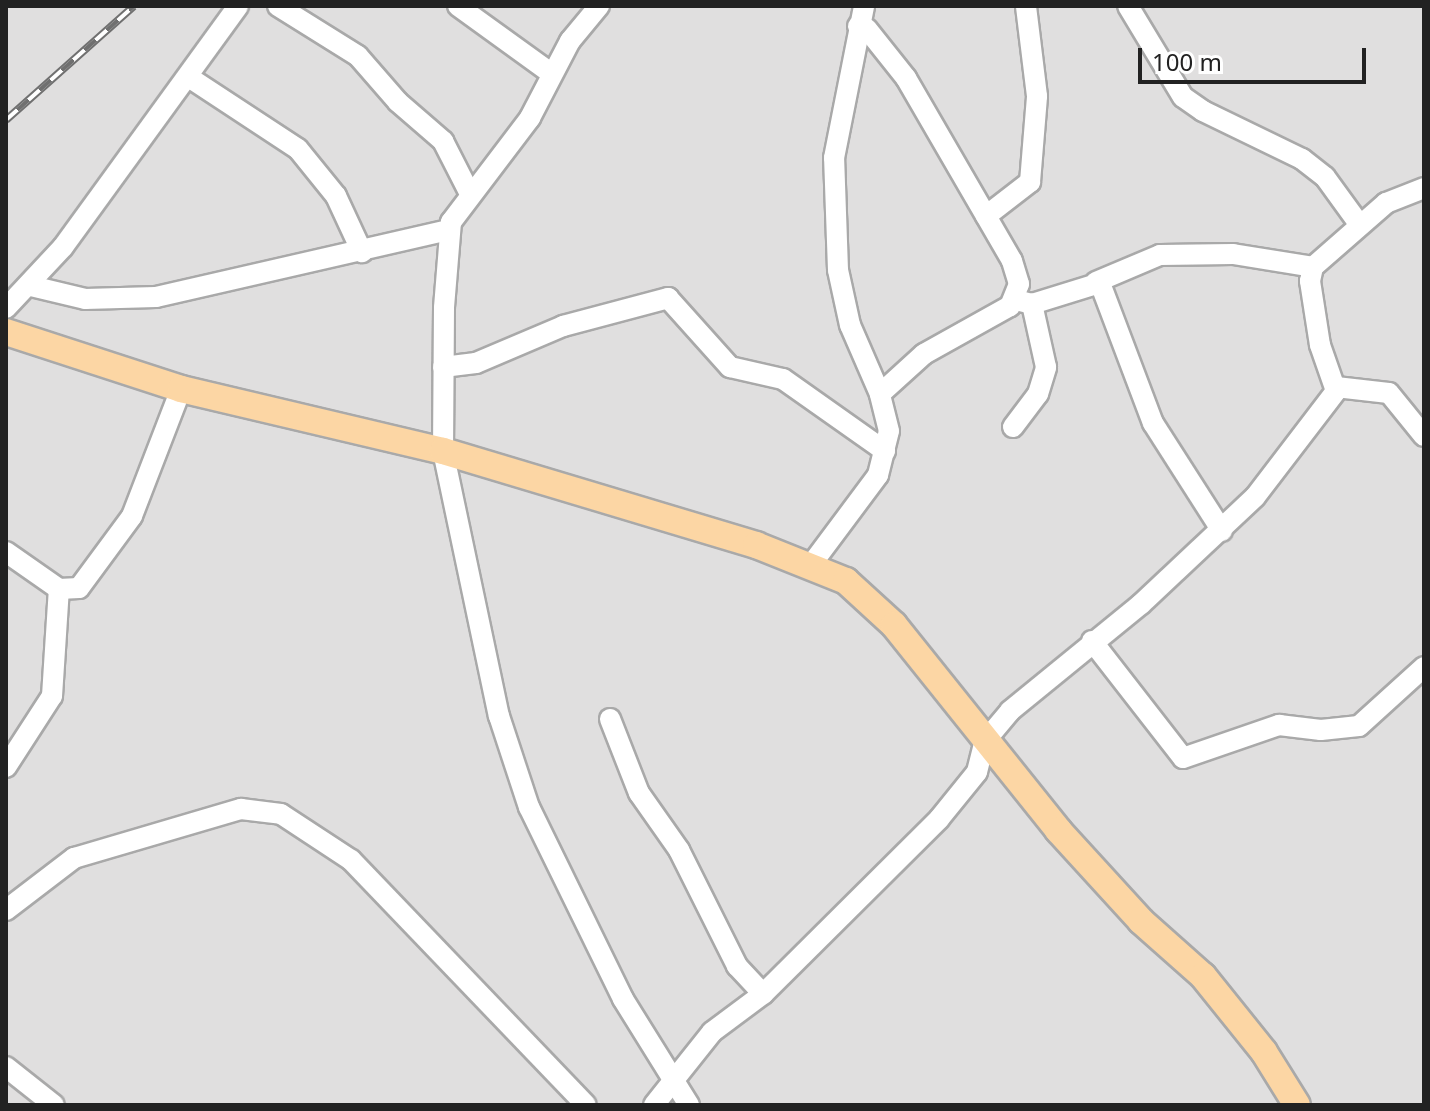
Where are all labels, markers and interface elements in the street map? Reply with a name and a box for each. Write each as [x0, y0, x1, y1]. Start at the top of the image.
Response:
scale bar [1142, 32, 1370, 82]
text: 100 m [1152, 45, 1222, 78]

